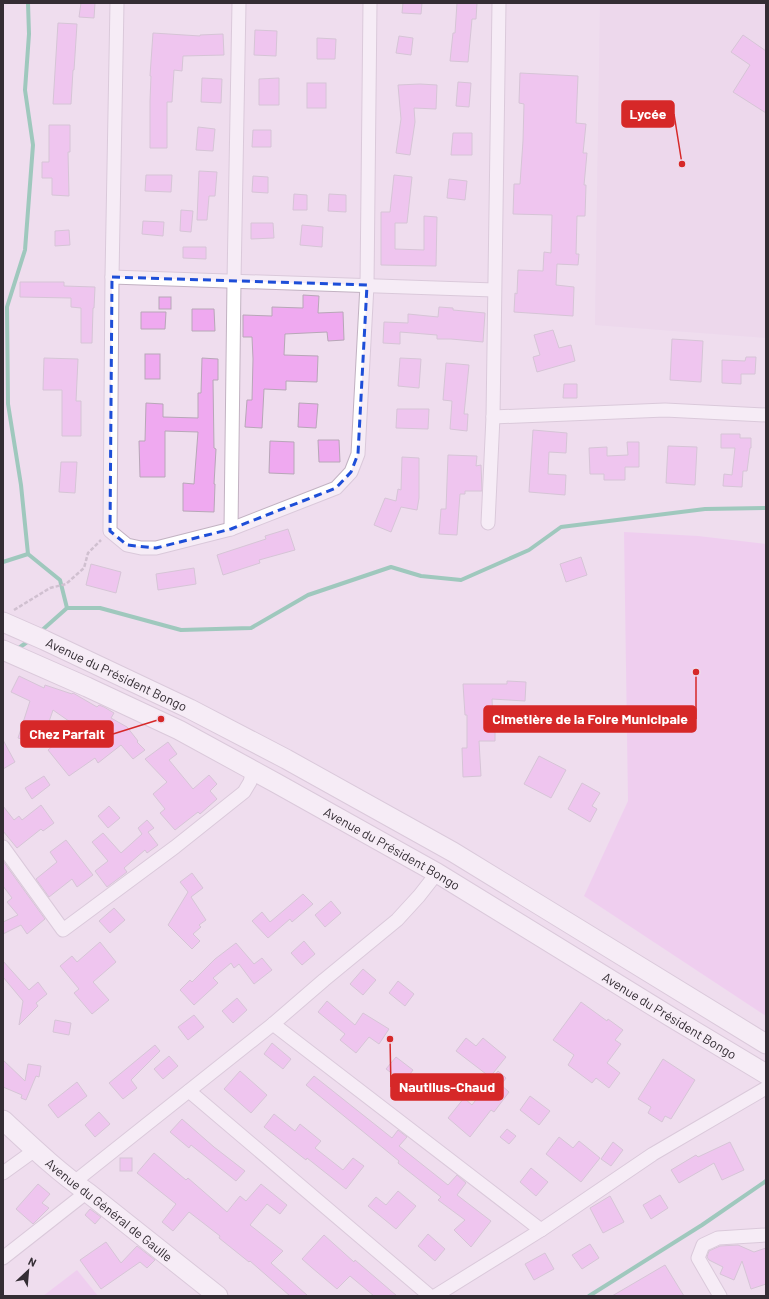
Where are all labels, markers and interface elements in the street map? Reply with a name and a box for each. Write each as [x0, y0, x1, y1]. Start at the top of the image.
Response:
callout: Lycée [622, 101, 674, 127]
text: Lycée [630, 105, 667, 122]
street label: Avenue du Président Bongo [43, 634, 190, 714]
callout: Cimetière de la Foire Municipale [484, 706, 696, 732]
text: Cimetière de la Foire Municipale [492, 710, 688, 727]
callout: Chez Parfait [21, 721, 113, 747]
text: Chez Parfait [29, 725, 105, 742]
street label: Avenue du Président Bongo [321, 803, 463, 893]
street label: Avenue du Président Bongo [599, 969, 739, 1062]
callout: Nautilus-Chaud [391, 1074, 503, 1100]
text: Nautilus-Chaud [399, 1078, 495, 1095]
street label: Avenue du Général de Gaulle [42, 1155, 176, 1265]
north arrow [8, 1251, 48, 1291]
text: N [26, 1254, 39, 1269]

